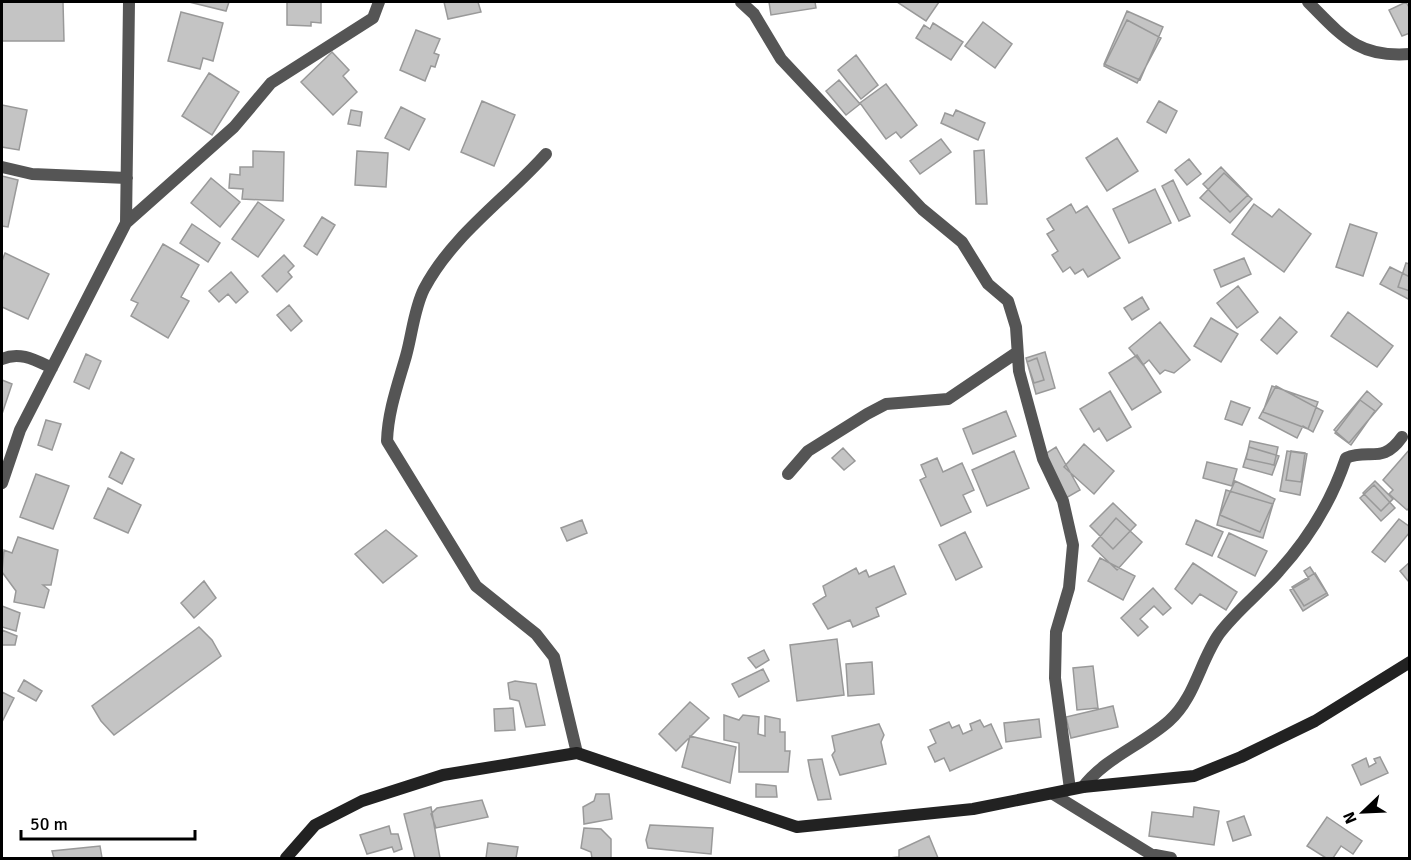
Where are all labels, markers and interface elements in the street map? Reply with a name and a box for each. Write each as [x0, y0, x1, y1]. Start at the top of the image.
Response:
north arrow [1333, 782, 1393, 842]
scale bar [21, 803, 195, 841]
text: N [1339, 808, 1361, 827]
text: 50 m [30, 813, 68, 835]

